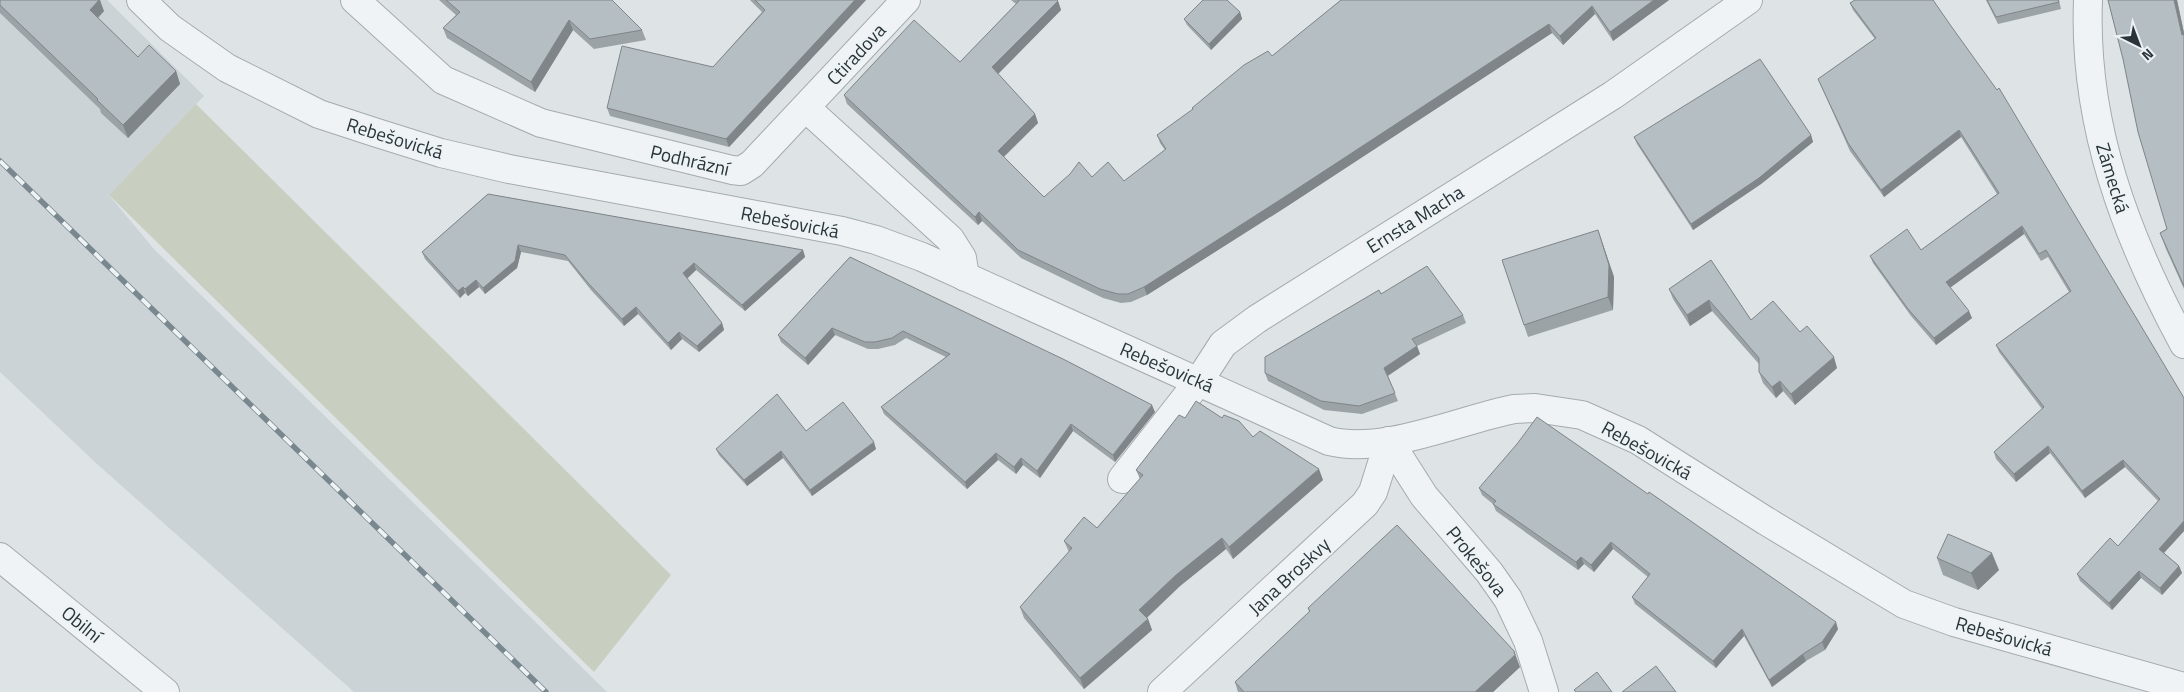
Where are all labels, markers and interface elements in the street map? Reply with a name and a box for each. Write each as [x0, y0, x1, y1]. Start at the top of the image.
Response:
street label: Ctiradova [819, 16, 892, 91]
north arrow [2114, 20, 2164, 70]
text: N [2137, 44, 2159, 66]
street label: Rebešovická [343, 109, 447, 166]
street label: Podhrázní [648, 136, 734, 183]
street label: Zámecká [2089, 139, 2138, 217]
street label: Ernsta Macha [1360, 177, 1469, 260]
street label: Rebešovická [738, 198, 842, 245]
street label: Rebešovická [1116, 334, 1219, 400]
street label: Rebešovická [1597, 413, 1698, 487]
street label: Prokešova [1440, 519, 1515, 603]
street label: Jana Broskvy [1241, 530, 1336, 621]
street label: Obilní [56, 598, 111, 650]
street label: Rebešovická [1952, 608, 2056, 663]

